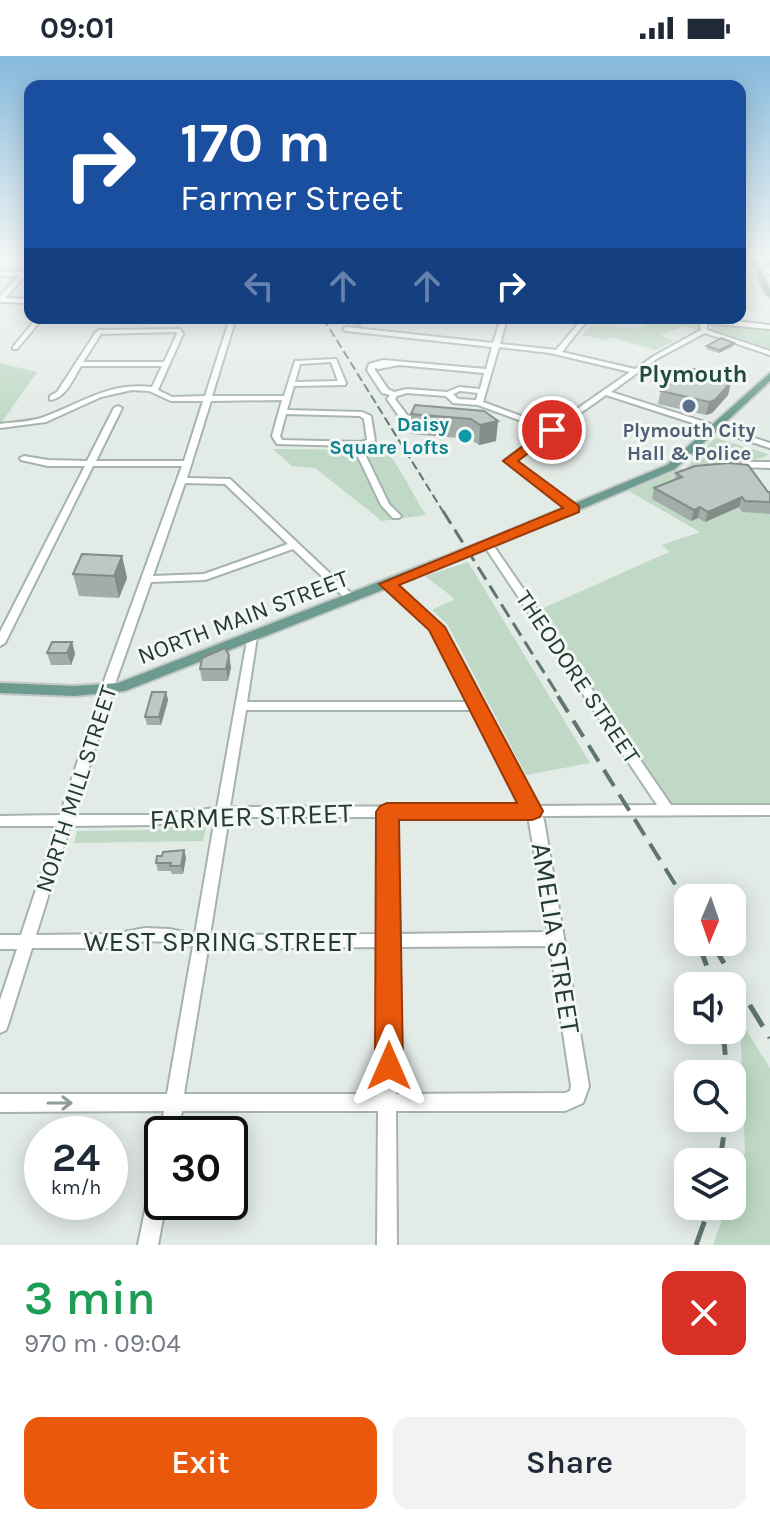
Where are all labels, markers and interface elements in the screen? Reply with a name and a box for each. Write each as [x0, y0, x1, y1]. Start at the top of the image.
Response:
text: 09:01 [40, 10, 115, 46]
text: 170 m [180, 110, 331, 175]
icon: right [48, 112, 152, 216]
text: Farmer Street [180, 177, 403, 219]
icon: left [237, 264, 281, 308]
icon: ahead [321, 264, 365, 308]
icon: ahead [405, 264, 449, 308]
icon: right [489, 264, 533, 308]
district label: Plymouth [638, 360, 748, 388]
pin [518, 396, 586, 464]
marker: Plymouth City Hall & Police [680, 397, 698, 415]
icon: arrive [530, 408, 574, 452]
place label: Daisy Square Lofts [329, 413, 449, 459]
place label: Plymouth City Hall & Police [622, 419, 756, 465]
marker: Daisy Square Lofts [456, 427, 474, 445]
street label: NORTH MAIN STREET [134, 564, 352, 670]
street label: THEODORE STREET [510, 585, 646, 769]
street label: NORTH MILL STREET [29, 682, 123, 896]
street label: FARMER STREET [149, 796, 353, 836]
street label: AMELIA STREET [525, 840, 587, 1036]
north arrow [674, 884, 746, 956]
map controls [674, 884, 746, 1220]
street label: WEST SPRING STREET [83, 925, 357, 958]
button: sound [674, 972, 746, 1044]
position arrow [347, 1024, 431, 1108]
button: search [674, 1060, 746, 1132]
one-way arrow [46, 1095, 73, 1111]
speed limit sign: 30 [144, 1116, 248, 1220]
text: 24 [52, 1134, 100, 1181]
button: layers [674, 1148, 746, 1220]
text: km/h [51, 1176, 101, 1199]
text: 3 min [24, 1270, 156, 1326]
button: close [662, 1271, 746, 1355]
text: 970 m · 09:04 [24, 1328, 181, 1359]
button: Exit [24, 1417, 377, 1509]
button: Share [393, 1417, 746, 1509]

